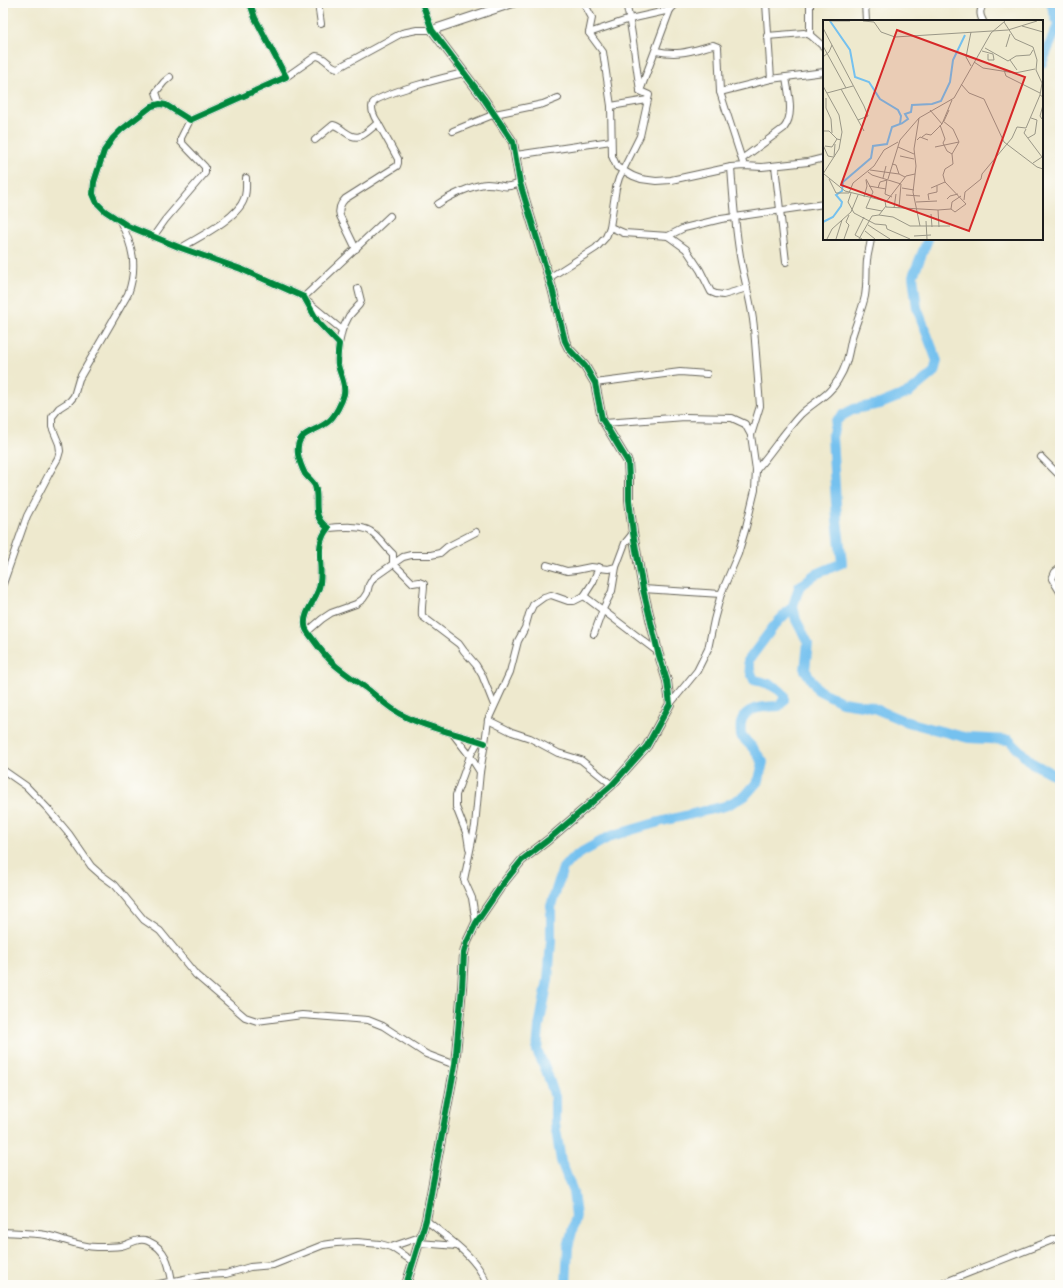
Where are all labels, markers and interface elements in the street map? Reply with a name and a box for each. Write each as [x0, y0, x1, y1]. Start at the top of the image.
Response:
inset map [823, 20, 1043, 240]

